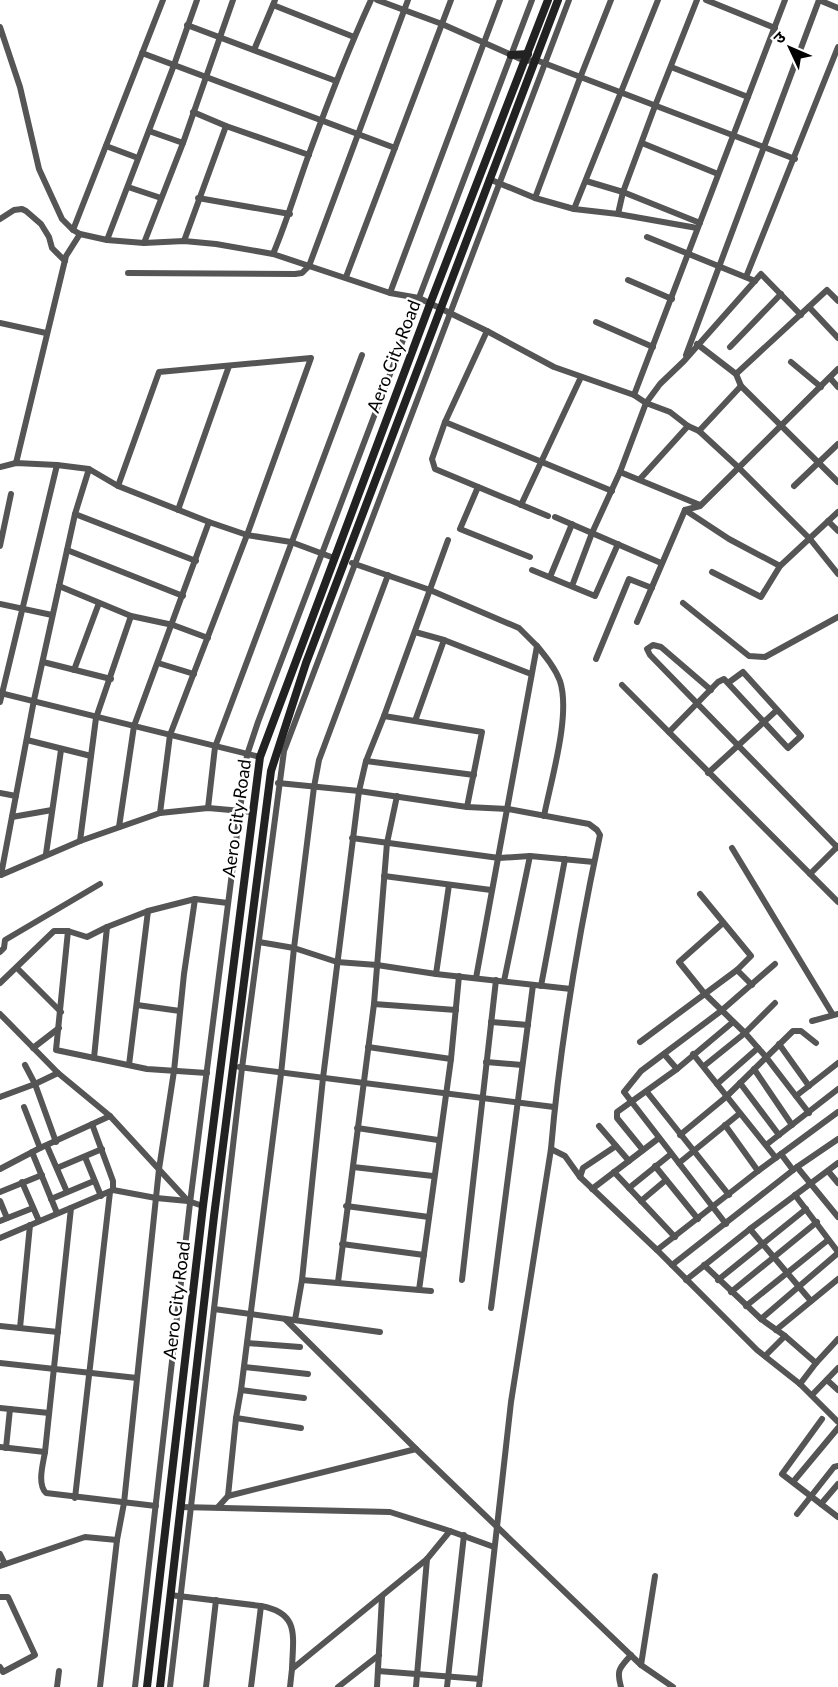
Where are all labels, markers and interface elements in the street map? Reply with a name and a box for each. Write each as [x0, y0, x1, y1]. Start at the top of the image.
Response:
north arrow [760, 18, 820, 78]
text: उ [769, 27, 789, 47]
street label: Aero City Road [361, 297, 425, 415]
street label: Aero City Road [217, 758, 255, 878]
street label: Aero City Road [158, 1240, 194, 1360]

